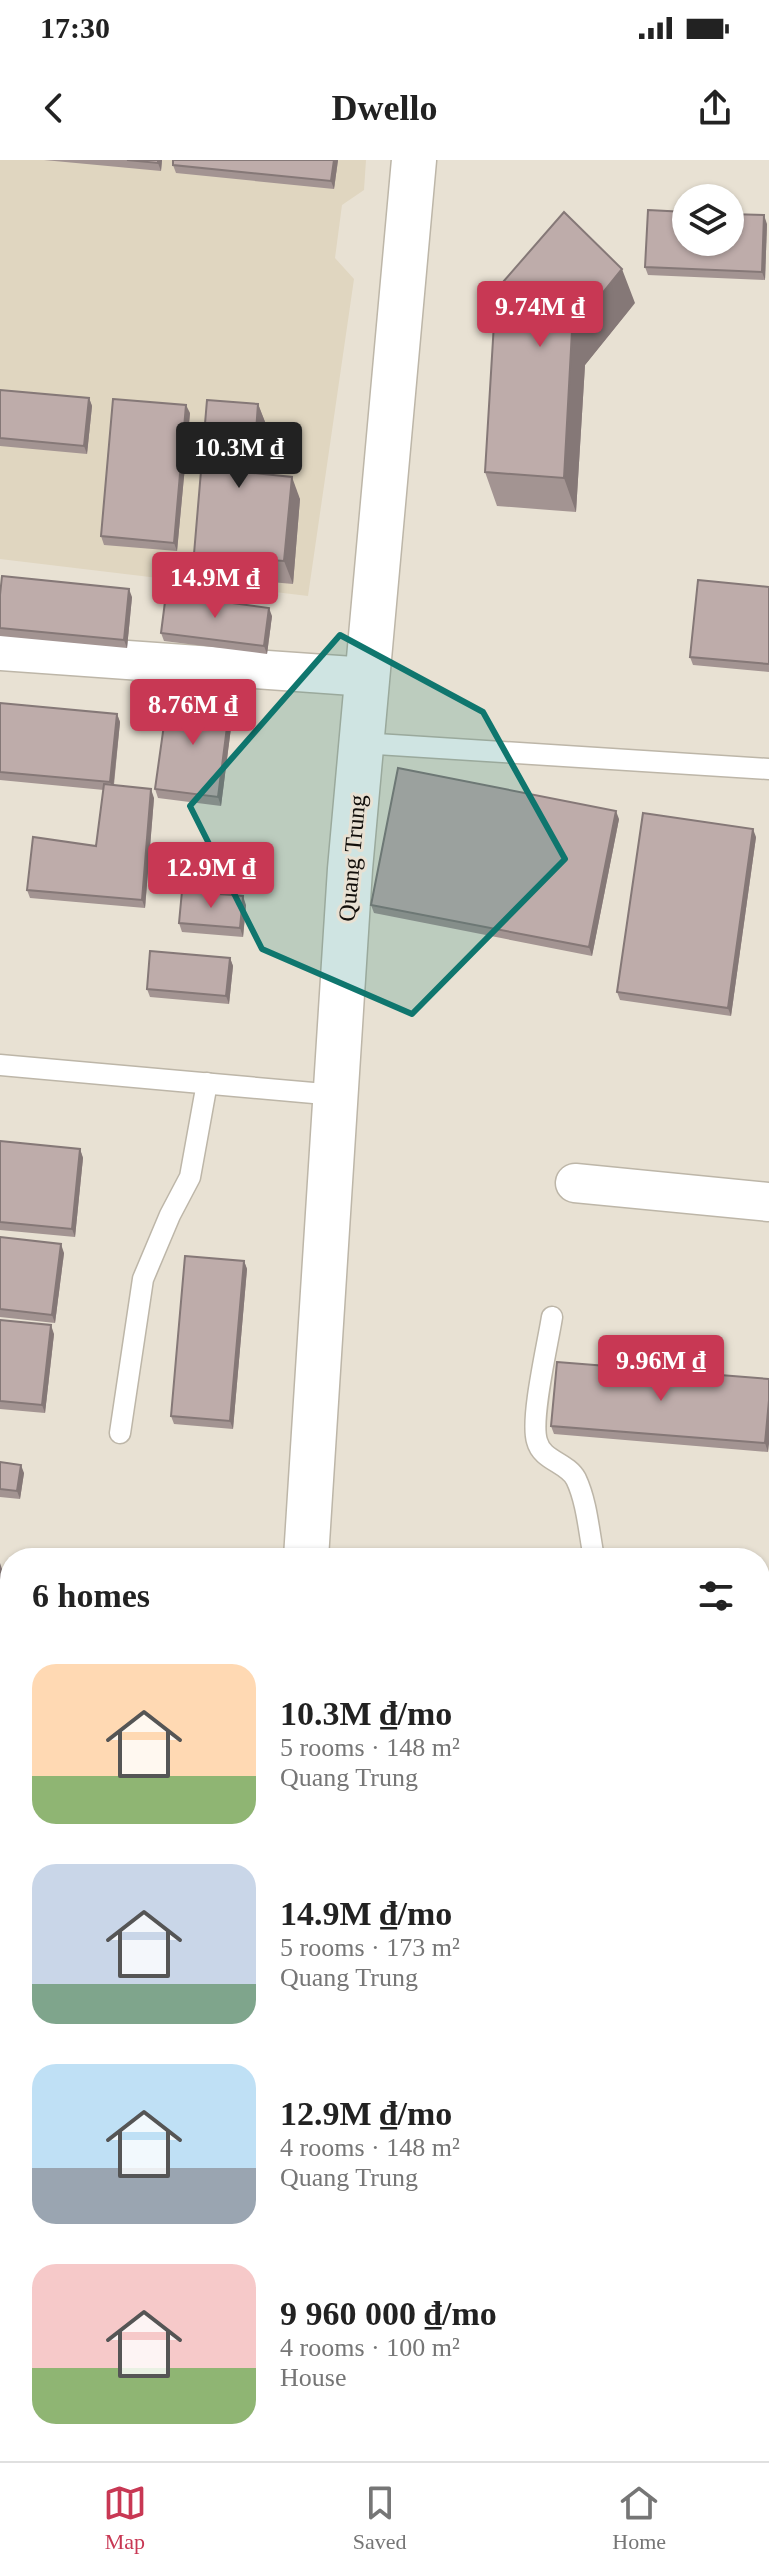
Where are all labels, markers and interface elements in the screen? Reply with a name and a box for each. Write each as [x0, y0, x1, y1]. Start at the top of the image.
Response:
text: 17:30 [40, 11, 110, 44]
icon: back [32, 86, 76, 130]
icon: share [693, 86, 737, 130]
text: Dwello [332, 88, 437, 128]
map controls [672, 184, 744, 256]
button: layers [672, 184, 744, 256]
pin: 9.74M ₫ [466, 281, 614, 349]
text: 9.74M ₫ [495, 292, 585, 321]
pin: 10.3M ₫ [165, 422, 313, 490]
text: 10.3M ₫ [194, 433, 284, 462]
pin: 14.9M ₫ [141, 552, 289, 620]
text: 14.9M ₫ [170, 563, 260, 592]
pin: 8.76M ₫ [119, 679, 267, 747]
text: 8.76M ₫ [148, 690, 238, 719]
street label: Quang Trung [333, 793, 371, 923]
pin: 12.9M ₫ [137, 842, 285, 910]
text: 12.9M ₫ [166, 853, 256, 882]
pin: 9.96M ₫ [587, 1335, 735, 1403]
text: 9.96M ₫ [616, 1346, 706, 1375]
icon: filters [694, 1574, 738, 1618]
text: 6 homes [32, 1577, 150, 1614]
text: 10.3M ₫/mo [280, 1695, 452, 1732]
icon: home [96, 1696, 192, 1792]
text: 5 rooms · 148 m² [280, 1733, 460, 1762]
text: Quang Trung [280, 1763, 418, 1792]
text: 14.9M ₫/mo [280, 1895, 452, 1932]
icon: home [96, 1896, 192, 1992]
text: 5 rooms · 173 m² [280, 1933, 460, 1962]
text: Quang Trung [280, 1963, 418, 1992]
text: 12.9M ₫/mo [280, 2095, 452, 2132]
icon: home [96, 2096, 192, 2192]
text: 4 rooms · 148 m² [280, 2133, 460, 2162]
text: Quang Trung [280, 2163, 418, 2192]
text: 9 960 000 ₫/mo [280, 2295, 497, 2332]
icon: home [96, 2296, 192, 2392]
text: 4 rooms · 100 m² [280, 2333, 460, 2362]
text: House [280, 2363, 346, 2392]
tab: Map [103, 2481, 147, 2555]
tab: Saved [353, 2481, 406, 2555]
tab: Home [612, 2481, 666, 2555]

